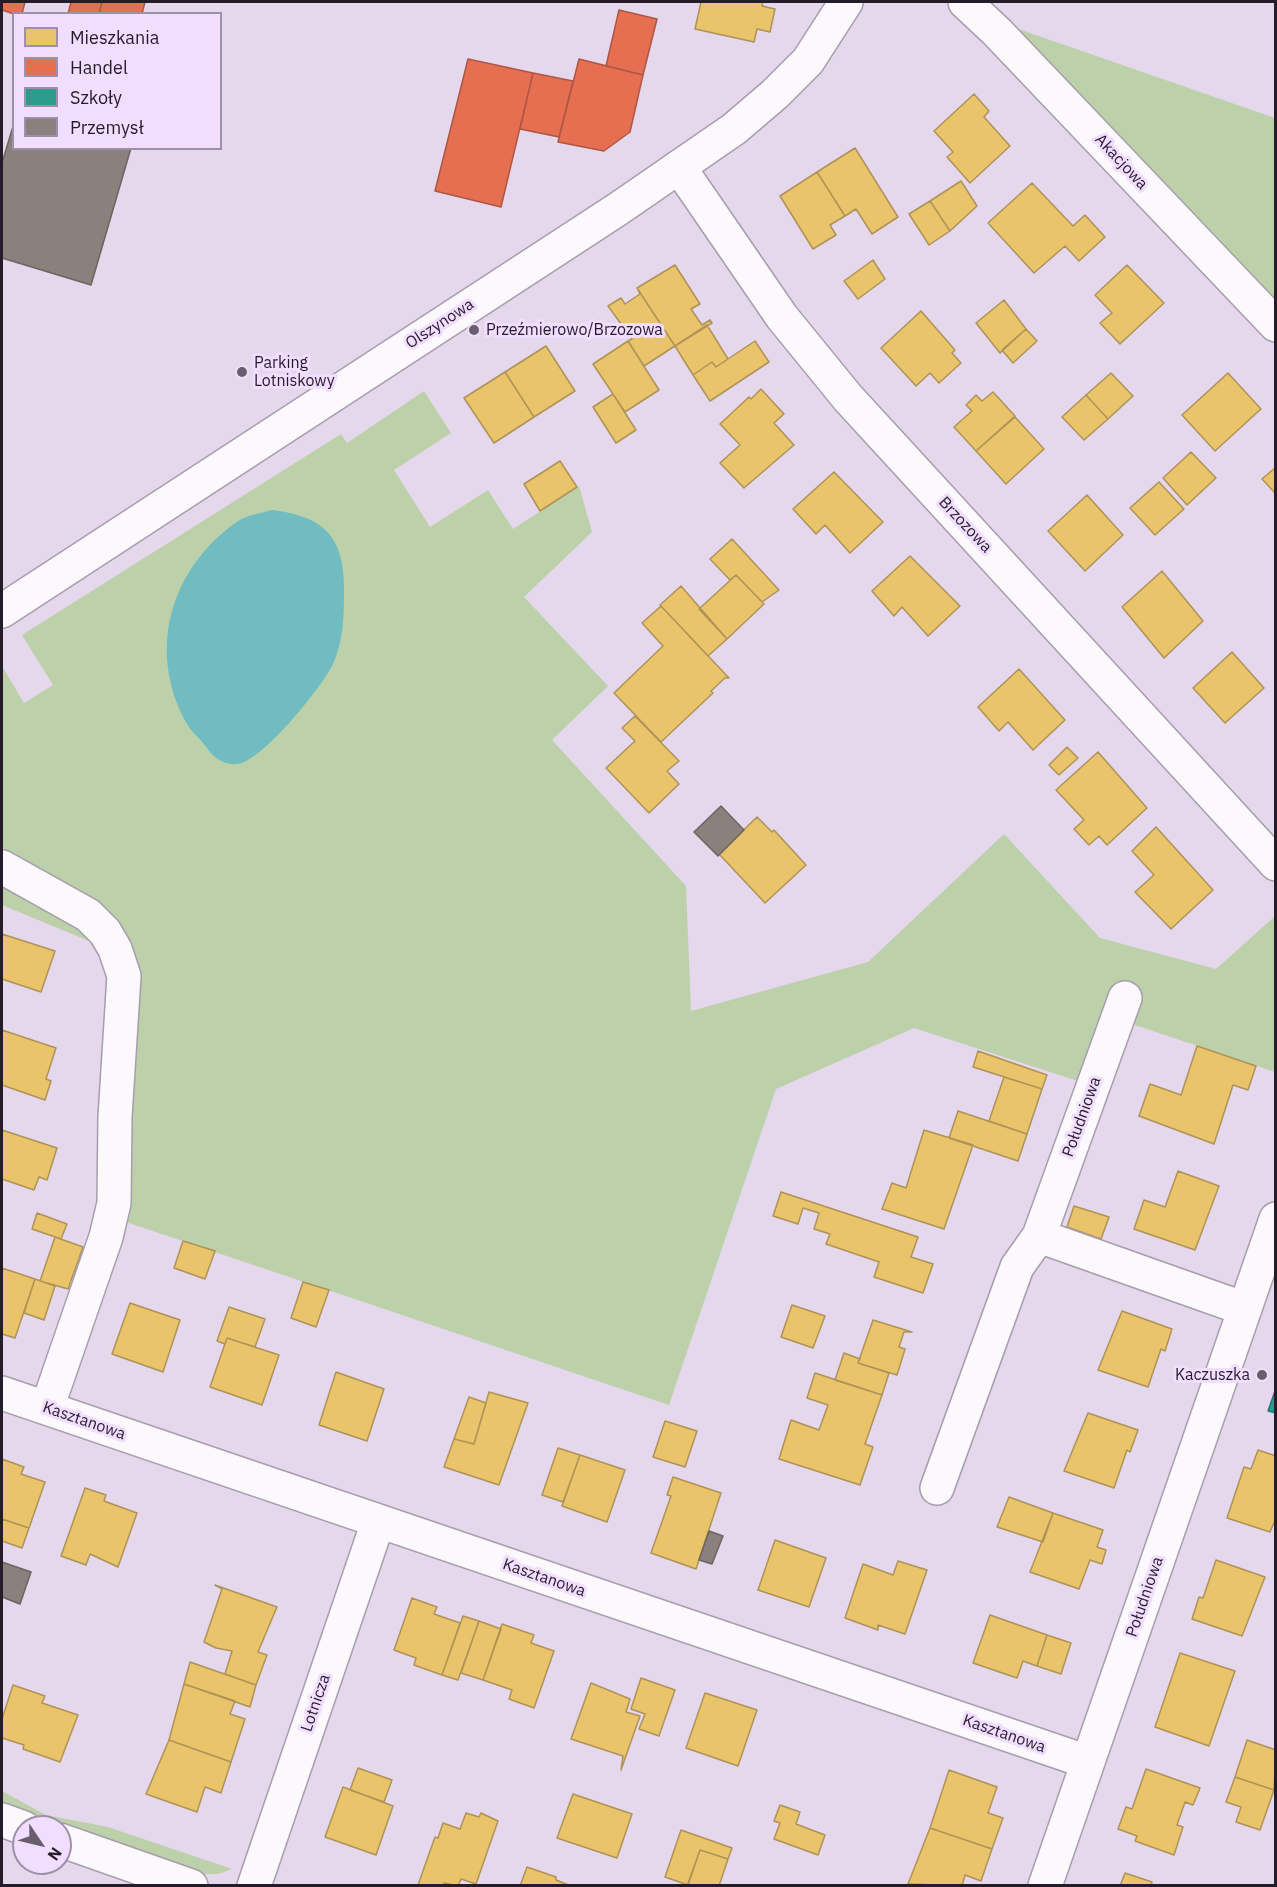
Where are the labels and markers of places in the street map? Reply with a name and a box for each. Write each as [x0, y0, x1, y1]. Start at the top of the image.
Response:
place label: Przeźmierowo/Brzozowa [486, 320, 663, 340]
marker: Przeźmierowo/Brzozowa [467, 323, 481, 337]
place label: Parking Lotniskowy [254, 353, 335, 391]
marker: Parking Lotniskowy [235, 365, 249, 379]
place label: Kaczuszka [1175, 1365, 1250, 1385]
marker: Kaczuszka [1255, 1368, 1269, 1382]

